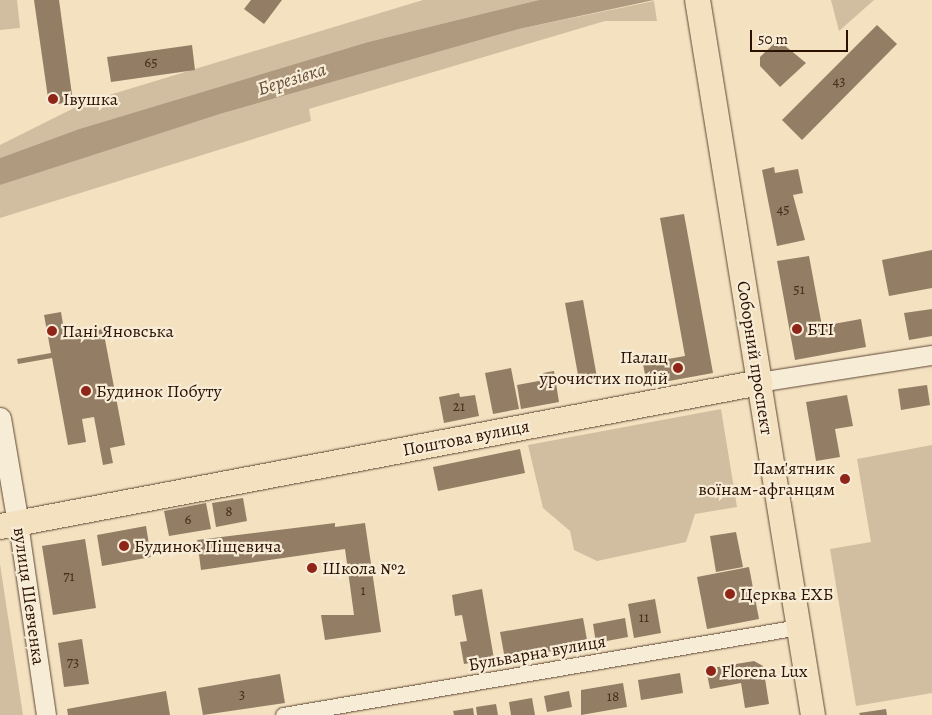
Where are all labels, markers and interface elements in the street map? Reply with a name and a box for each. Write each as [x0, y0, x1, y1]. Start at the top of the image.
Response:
scale bar [752, 20, 850, 52]
text: 50 m [758, 29, 788, 49]
house number: 65 [144, 54, 158, 72]
water label: Березівка [255, 59, 329, 101]
house number: 43 [832, 73, 846, 91]
place label: Івушка [63, 88, 118, 110]
marker: Івушка [47, 93, 59, 105]
house number: 45 [776, 201, 790, 219]
street label: Соборний проспект [732, 279, 778, 437]
house number: 51 [793, 281, 805, 299]
place label: БТІ [807, 318, 834, 340]
place label: Пані Яновська [62, 320, 174, 342]
marker: БТІ [791, 323, 803, 335]
marker: Пані Яновська [46, 325, 58, 337]
place label: Палац урочистих подій [540, 347, 668, 389]
marker: Палац урочистих подій [672, 362, 684, 374]
place label: Будинок Побуту [96, 380, 222, 402]
marker: Будинок Побуту [80, 385, 92, 397]
house number: 21 [453, 398, 465, 416]
street label: Поштова вулиця [401, 415, 531, 461]
place label: Пам'ятник воїнам-афганцям [698, 458, 835, 500]
marker: Пам'ятник воїнам-афганцям [839, 473, 851, 485]
house number: 8 [225, 503, 233, 521]
house number: 6 [185, 511, 191, 529]
street label: вулиця Шевченка [9, 526, 49, 666]
place label: Будинок Піщевича [134, 535, 281, 557]
marker: Будинок Піщевича [118, 540, 130, 552]
place label: Школа №2 [322, 557, 406, 579]
marker: Школа №2 [306, 562, 318, 574]
house number: 71 [63, 568, 75, 586]
house number: 1 [360, 582, 366, 600]
place label: Церква ЕХБ [740, 583, 833, 605]
marker: Церква ЕХБ [724, 588, 736, 600]
house number: 11 [639, 609, 649, 627]
street label: Бульварна вулиця [467, 630, 607, 676]
house number: 73 [67, 654, 79, 672]
place label: Florena Lux [721, 660, 808, 682]
marker: Florena Lux [705, 665, 717, 677]
house number: 3 [239, 686, 245, 704]
house number: 18 [607, 688, 619, 706]

